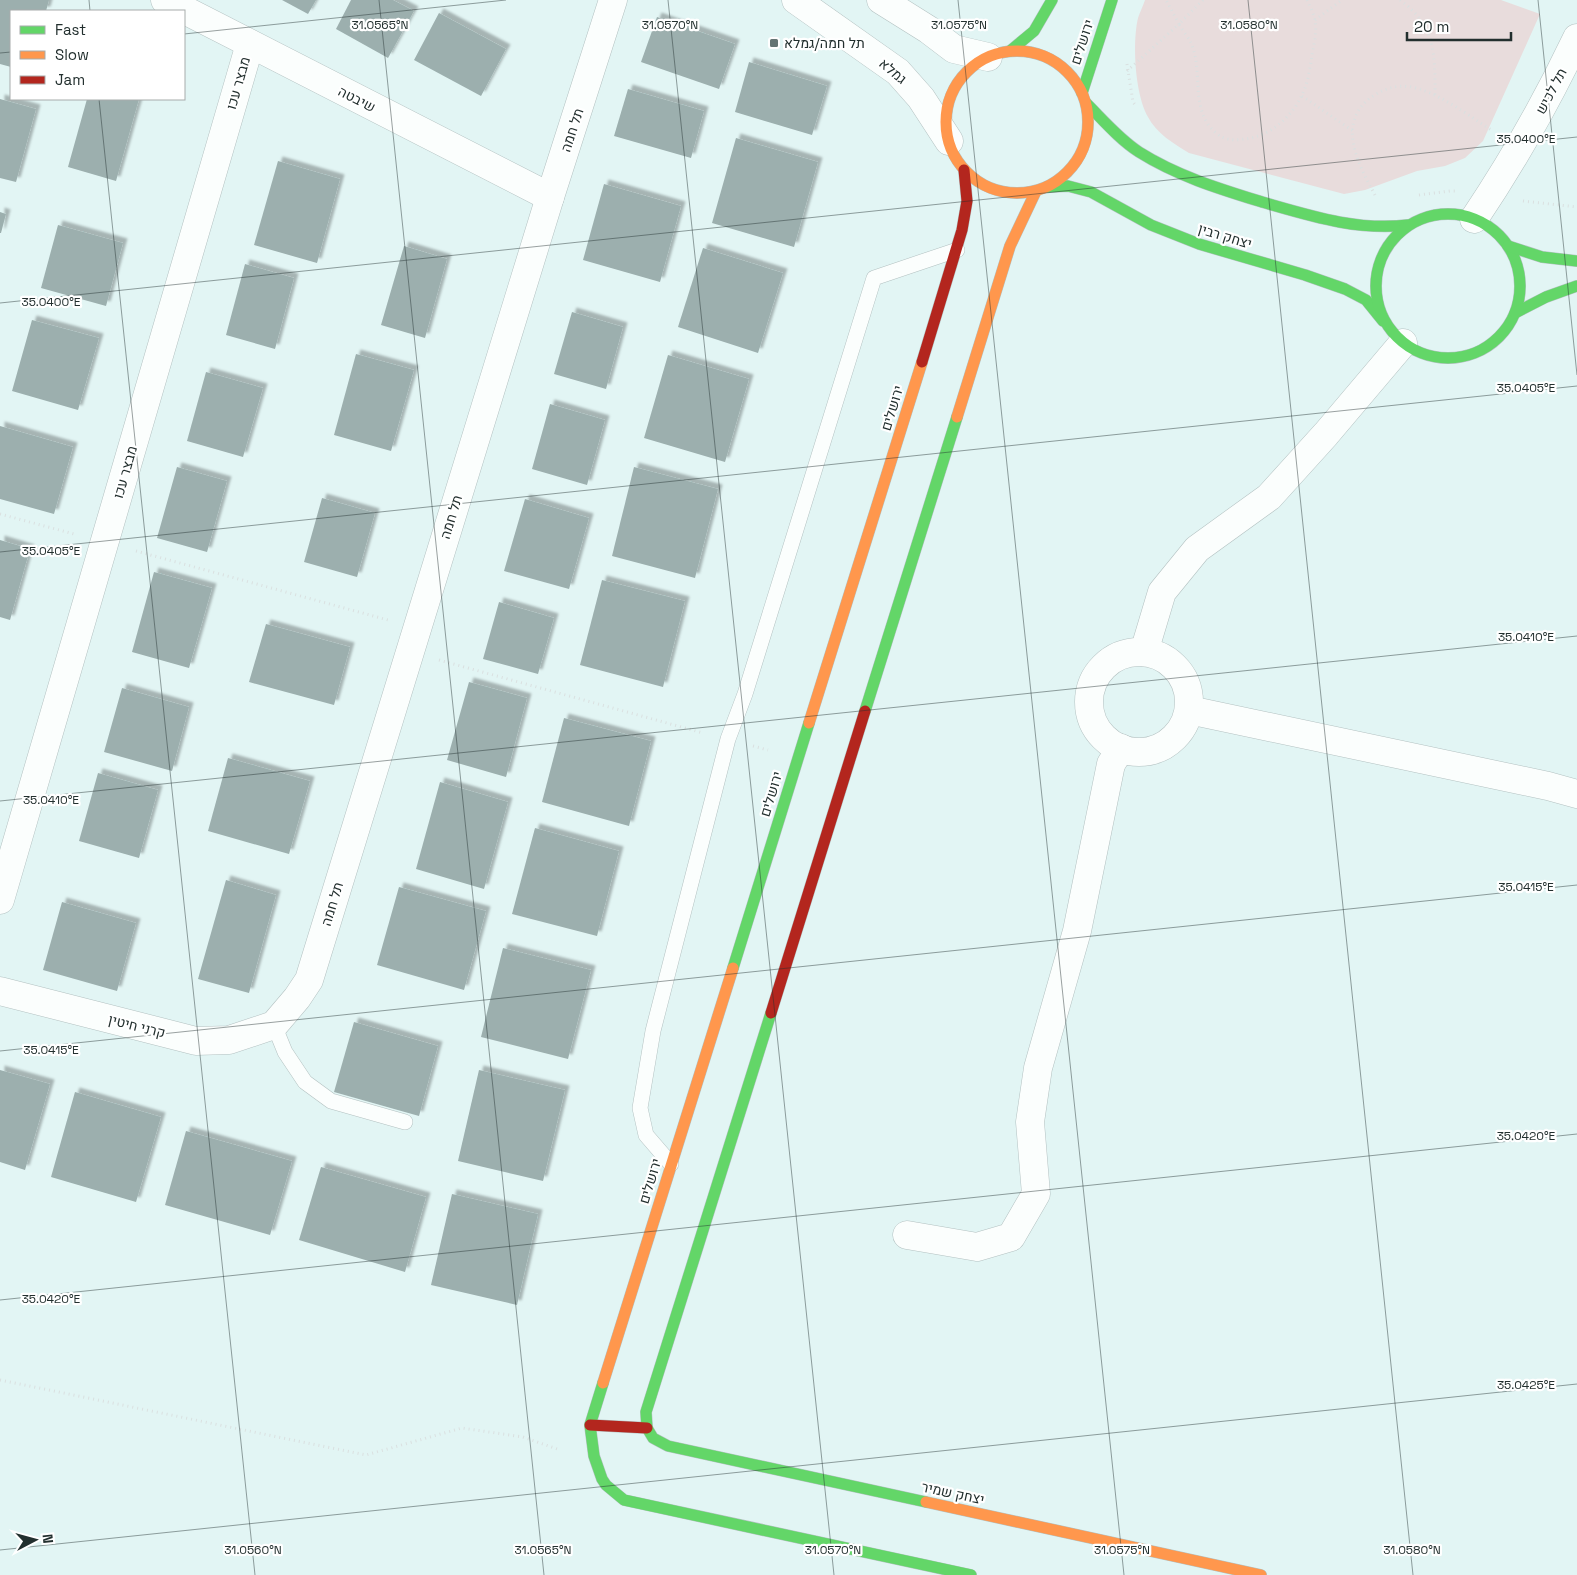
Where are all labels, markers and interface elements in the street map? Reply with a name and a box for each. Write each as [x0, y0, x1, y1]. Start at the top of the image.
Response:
legend [10, 10, 185, 100]
scale bar [1407, 10, 1511, 42]
text: 31.0565°N [352, 17, 408, 33]
text: 31.0570°N [642, 17, 698, 33]
text: 31.0575°N [931, 17, 987, 33]
street label: ירושלים [1066, 17, 1098, 67]
text: 31.0580°N [1220, 17, 1278, 33]
text: 20 m [1414, 17, 1449, 36]
text: Fast [55, 20, 86, 39]
place label: תל חמה/גמלא [784, 34, 865, 52]
marker: תל חמה/גמלא [768, 37, 780, 49]
text: Slow [55, 45, 89, 64]
street label: מבצר עכו [222, 54, 254, 112]
street label: גמלא [876, 54, 910, 88]
street label: תל לכיש [1531, 65, 1571, 117]
text: Jam [55, 70, 85, 89]
street label: שיבטה [335, 82, 379, 116]
street label: תל חמה [556, 106, 588, 154]
text: 35.0400°E [1496, 131, 1556, 147]
street label: יצחק רבין [1196, 219, 1254, 253]
text: 35.0400°E [21, 294, 81, 310]
text: 35.0405°E [1497, 380, 1556, 396]
street label: ירושלים [877, 383, 907, 433]
street label: מבצר עכו [109, 443, 141, 501]
street label: תל חמה [436, 493, 466, 541]
text: 35.0405°E [22, 543, 81, 559]
text: 35.0410°E [1498, 629, 1554, 645]
street label: ירושלים [756, 769, 786, 819]
text: 35.0410°E [23, 792, 79, 808]
text: 35.0415°E [1498, 879, 1554, 895]
street label: תל חמה [317, 880, 347, 928]
street label: קרני חיטין [107, 1010, 167, 1042]
text: 35.0415°E [23, 1042, 79, 1058]
text: 35.0420°E [1497, 1128, 1556, 1144]
street label: ירושלים [635, 1156, 665, 1206]
text: 35.0420°E [22, 1291, 81, 1307]
text: 35.0425°E [1497, 1377, 1555, 1393]
street label: יצחק שמיר [920, 1478, 986, 1508]
north arrow [10, 1515, 60, 1565]
text: N [38, 1533, 57, 1544]
text: 31.0560°N [224, 1542, 282, 1558]
text: 31.0565°N [515, 1542, 571, 1558]
text: 31.0570°N [805, 1542, 861, 1558]
text: 31.0575°N [1094, 1542, 1150, 1558]
text: 31.0580°N [1383, 1542, 1441, 1558]

